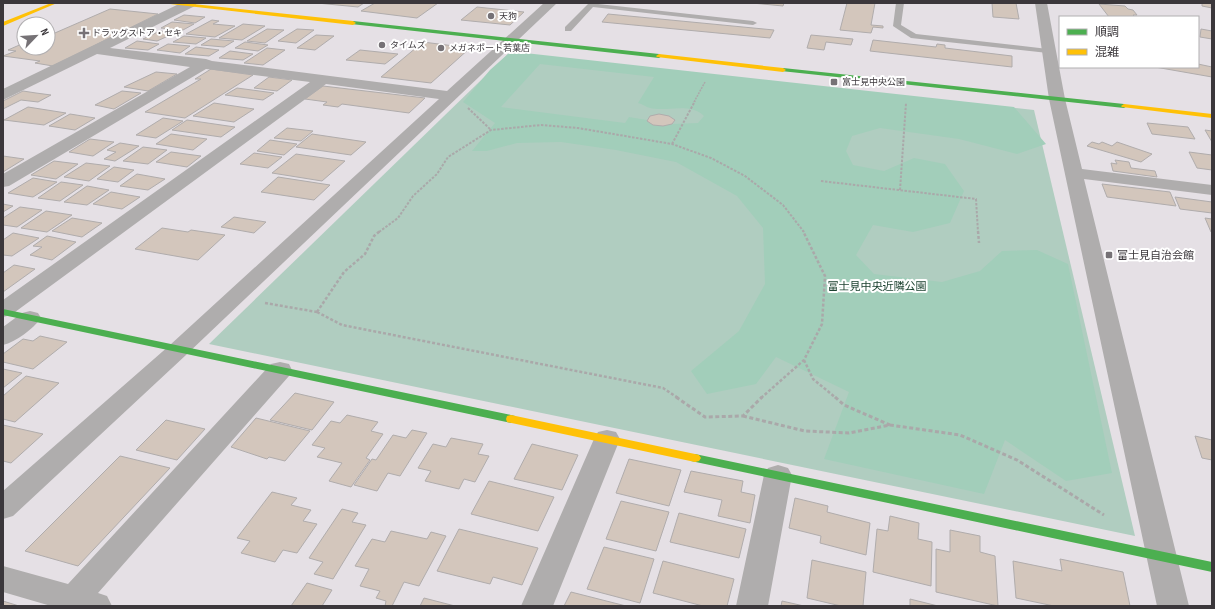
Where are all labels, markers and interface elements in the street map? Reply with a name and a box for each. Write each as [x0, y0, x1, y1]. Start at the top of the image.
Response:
marker: 天狗 [486, 11, 496, 21]
place label: 天狗 [499, 11, 517, 22]
north arrow [16, 16, 56, 56]
legend [1059, 16, 1199, 68]
text: 順調 [1095, 25, 1119, 40]
text: N [37, 27, 52, 38]
marker: ドラッグストア・セキ [79, 28, 89, 38]
place label: ドラッグストア・セキ [92, 28, 182, 39]
marker: タイムズ [377, 40, 387, 50]
place label: タイムズ [390, 40, 426, 51]
marker: メガネポート若葉店 [436, 43, 446, 53]
place label: メガネポート若葉店 [449, 43, 530, 54]
text: 混雑 [1095, 45, 1119, 60]
marker: 富士見中央公園 [829, 77, 839, 87]
place label: 富士見中央公園 [842, 77, 905, 88]
place label: 富士見自治会館 [1117, 249, 1194, 262]
marker: 富士見自治会館 [1104, 250, 1114, 260]
park label: 富士見中央近隣公園 [828, 280, 927, 293]

